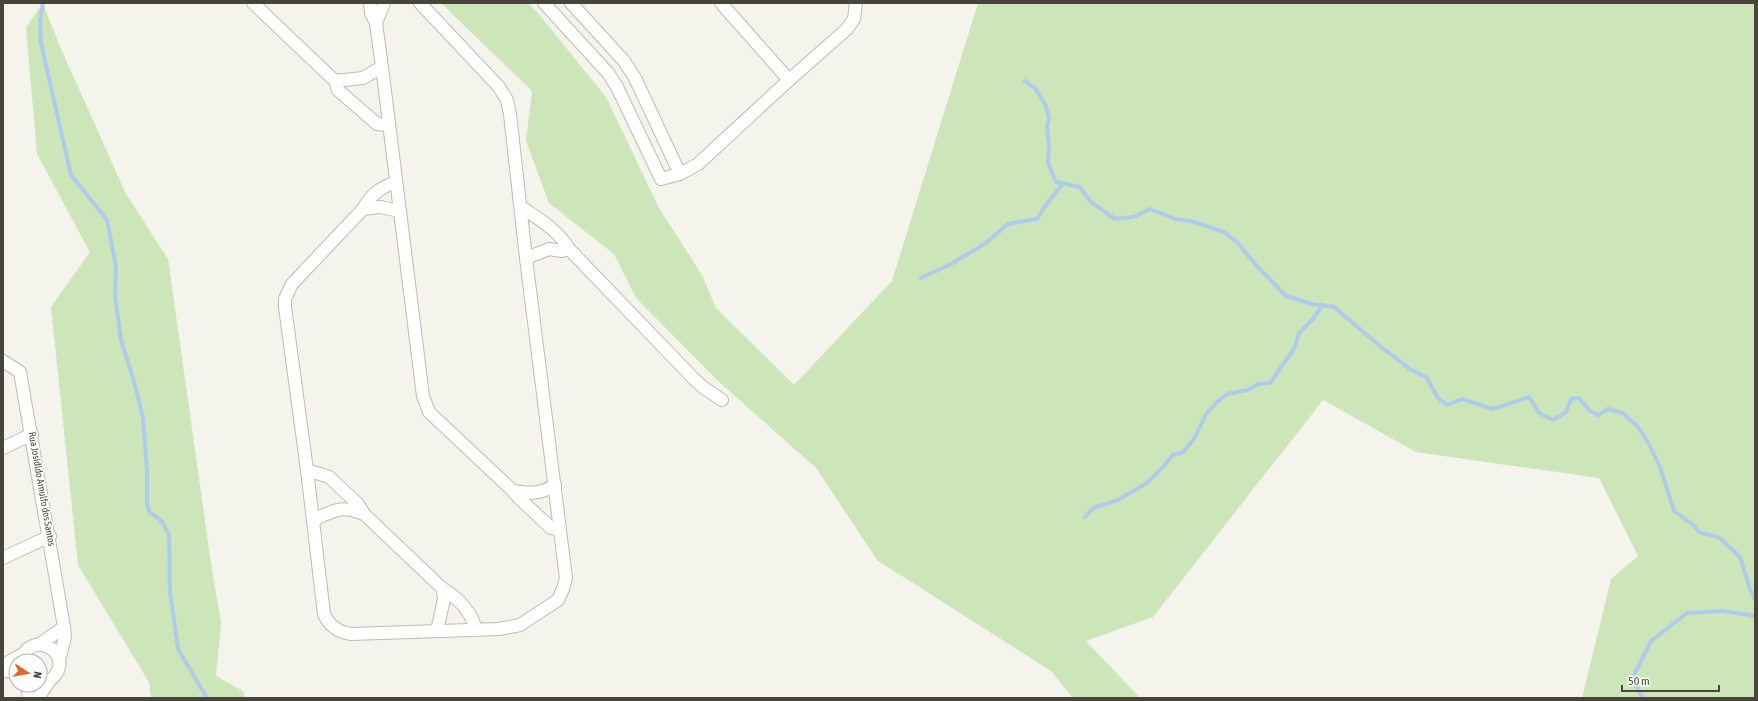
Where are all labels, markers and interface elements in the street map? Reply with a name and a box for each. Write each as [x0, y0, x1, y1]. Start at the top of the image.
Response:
street label: Rua Josidldo Arnulfo dos Santos [27, 431, 58, 547]
north arrow [8, 653, 48, 693]
scale bar [1622, 667, 1719, 693]
text: N [31, 671, 44, 679]
text: 50 m [1628, 674, 1650, 688]

